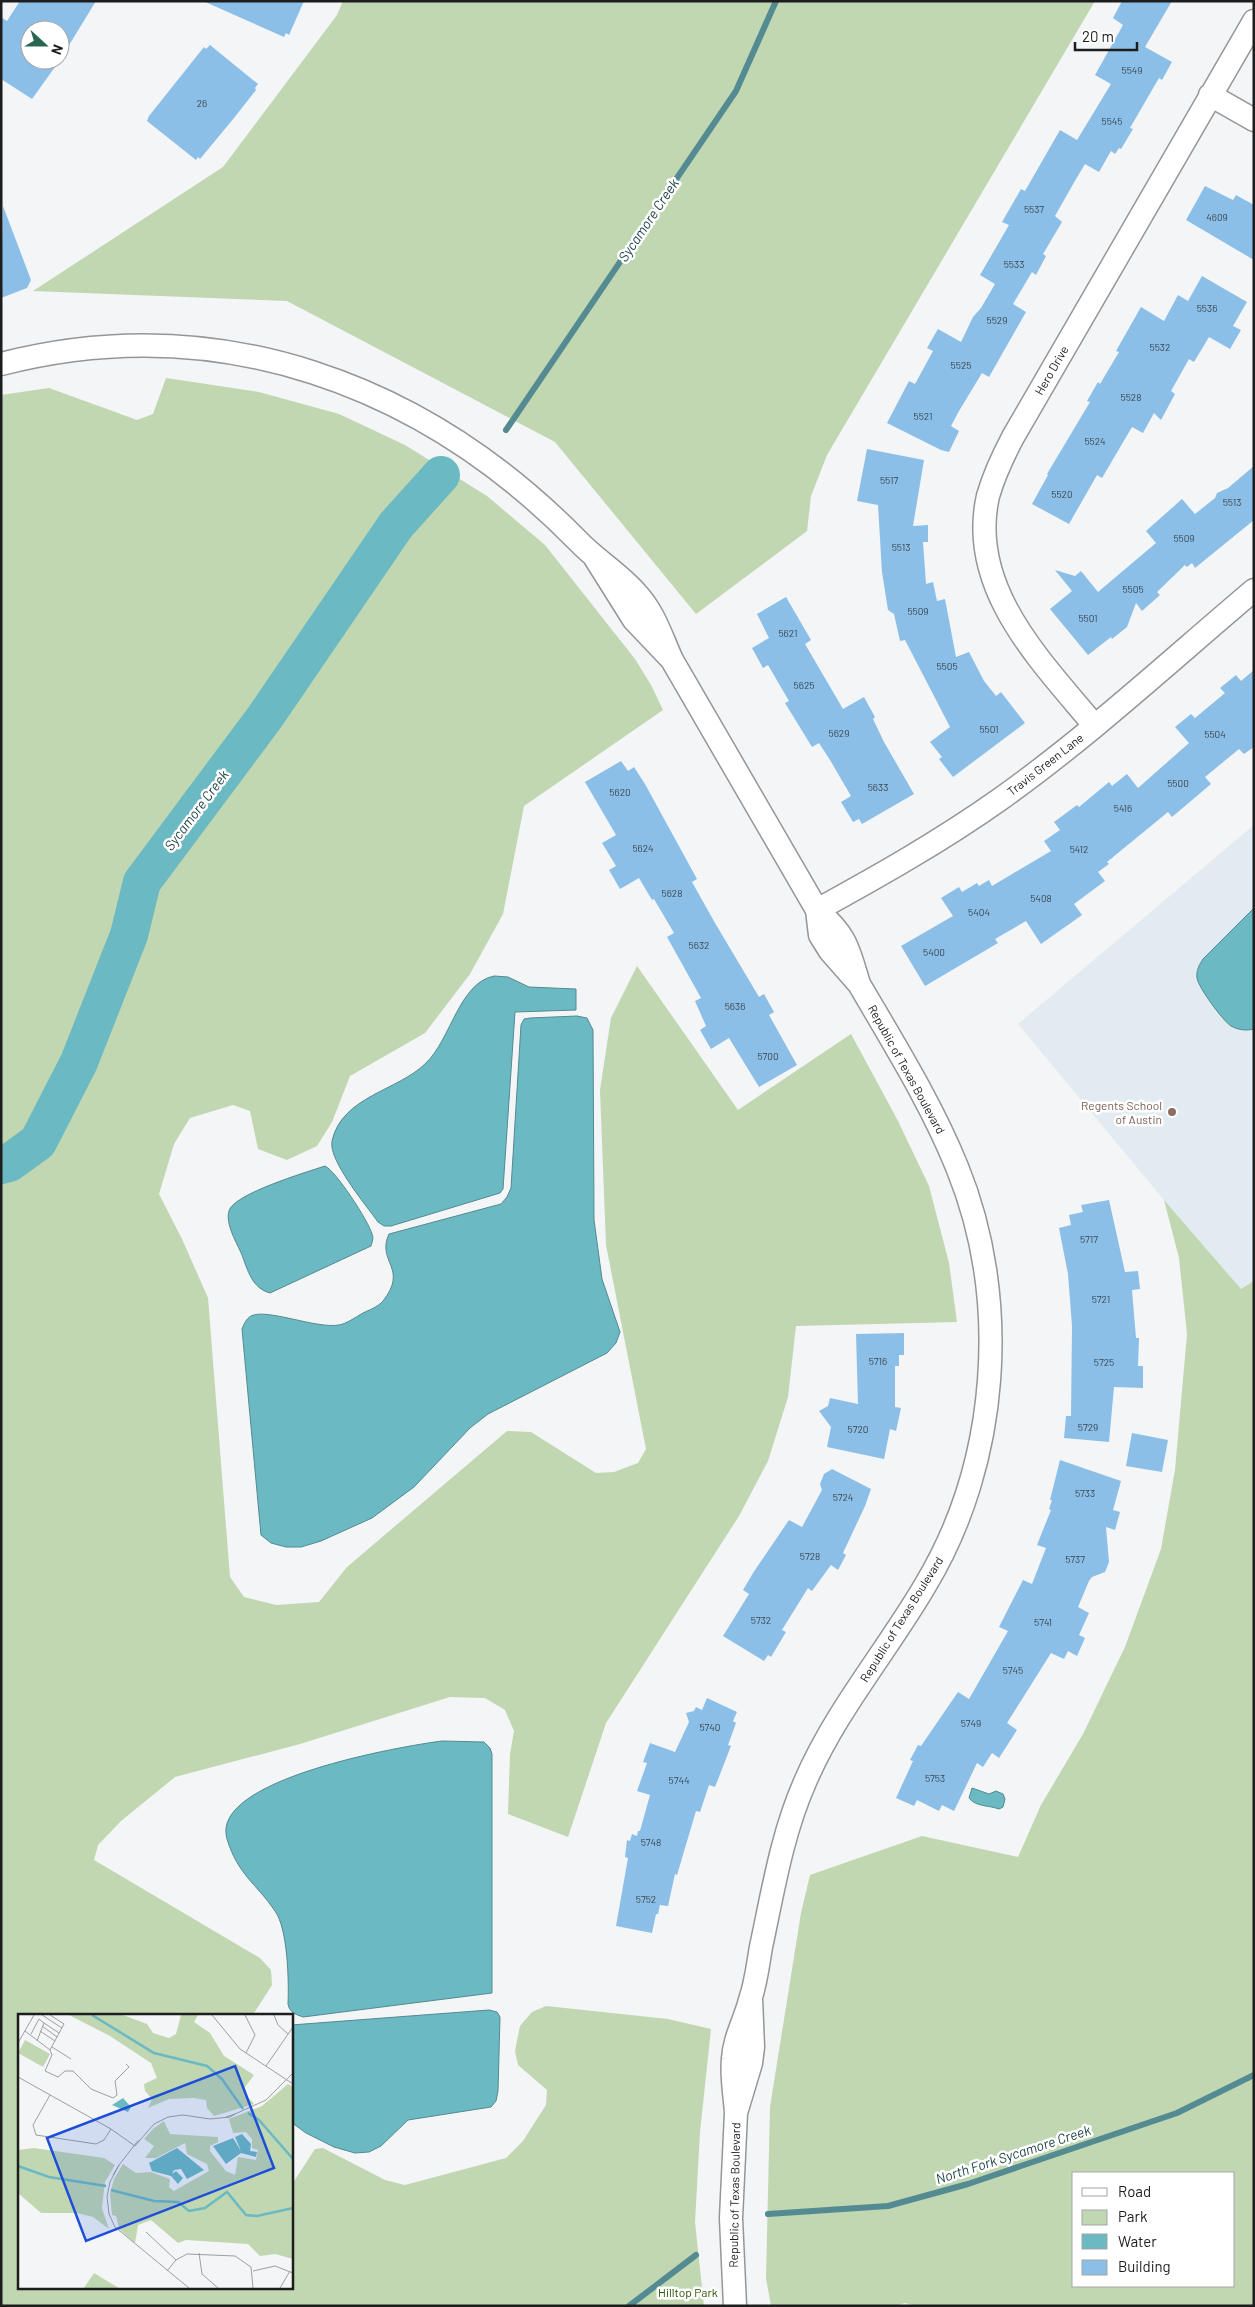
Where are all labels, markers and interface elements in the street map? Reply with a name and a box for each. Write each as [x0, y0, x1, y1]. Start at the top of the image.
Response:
north arrow [20, 20, 70, 70]
scale bar [1075, 20, 1138, 52]
text: 20 m [1082, 27, 1114, 45]
text: N [48, 42, 67, 57]
house number: 5549 [1122, 64, 1143, 76]
house number: 26 [197, 97, 207, 109]
house number: 5545 [1102, 115, 1122, 127]
water label: Sycamore Creek [614, 175, 682, 265]
house number: 5537 [1024, 203, 1044, 215]
house number: 4609 [1206, 211, 1228, 223]
house number: 5533 [1004, 258, 1024, 270]
house number: 5536 [1197, 302, 1217, 314]
house number: 5529 [987, 314, 1007, 326]
house number: 5532 [1150, 341, 1170, 353]
street label: Hero Drive [1031, 343, 1071, 397]
house number: 5525 [951, 359, 971, 371]
house number: 5528 [1121, 391, 1141, 403]
house number: 5521 [914, 410, 933, 422]
house number: 5524 [1084, 435, 1106, 447]
house number: 5517 [880, 474, 898, 486]
house number: 5520 [1051, 488, 1073, 500]
house number: 5513 [1223, 496, 1241, 508]
house number: 5509 [1173, 532, 1195, 544]
house number: 5513 [892, 541, 910, 553]
house number: 5505 [1122, 583, 1144, 595]
house number: 5509 [907, 605, 929, 617]
house number: 5501 [1078, 612, 1098, 624]
house number: 5621 [778, 627, 798, 639]
house number: 5505 [936, 660, 958, 672]
house number: 5625 [794, 679, 814, 691]
house number: 5501 [979, 723, 999, 735]
house number: 5629 [829, 727, 849, 739]
house number: 5504 [1204, 728, 1226, 740]
street label: Travis Green Lane [1004, 730, 1086, 798]
water label: Sycamore Creek [160, 766, 232, 854]
house number: 5500 [1167, 777, 1189, 789]
house number: 5633 [868, 781, 888, 793]
house number: 5620 [609, 786, 631, 798]
house number: 5416 [1114, 802, 1132, 814]
house number: 5624 [632, 842, 654, 854]
house number: 5412 [1070, 843, 1088, 855]
house number: 5628 [662, 887, 682, 899]
house number: 5408 [1030, 892, 1052, 904]
house number: 5404 [968, 906, 990, 918]
house number: 5632 [689, 939, 709, 951]
house number: 5400 [923, 946, 945, 958]
house number: 5636 [725, 1000, 745, 1012]
street label: Republic of Texas Boulevard [866, 1002, 948, 1136]
house number: 5700 [757, 1050, 779, 1062]
place label: Regents School of Austin [1081, 1098, 1162, 1126]
marker: Regents School of Austin [1166, 1106, 1178, 1118]
house number: 5717 [1080, 1233, 1098, 1245]
house number: 5721 [1092, 1293, 1110, 1305]
house number: 5716 [869, 1355, 887, 1367]
house number: 5725 [1094, 1356, 1114, 1368]
house number: 5729 [1078, 1421, 1098, 1433]
house number: 5720 [848, 1423, 868, 1435]
house number: 5733 [1075, 1487, 1095, 1499]
house number: 5724 [833, 1491, 853, 1503]
house number: 5728 [800, 1550, 820, 1562]
house number: 5737 [1065, 1553, 1085, 1565]
street label: Republic of Texas Boulevard [857, 1554, 945, 1684]
house number: 5732 [751, 1614, 771, 1626]
house number: 5741 [1034, 1616, 1052, 1628]
house number: 5745 [1003, 1664, 1023, 1676]
house number: 5749 [961, 1717, 981, 1729]
house number: 5740 [699, 1721, 721, 1733]
house number: 5753 [925, 1772, 945, 1784]
house number: 5744 [669, 1774, 689, 1786]
house number: 5748 [641, 1836, 661, 1848]
house number: 5752 [636, 1893, 656, 1905]
inset map [18, 2014, 292, 2290]
water label: North Fork Sycamore Creek [933, 2121, 1093, 2187]
street label: Republic of Texas Boulevard [726, 2122, 742, 2268]
legend [1072, 2172, 1235, 2287]
text: Road [1118, 2182, 1151, 2200]
text: Park [1118, 2207, 1148, 2225]
text: Water [1118, 2232, 1157, 2250]
text: Building [1118, 2257, 1171, 2275]
park label: Hilltop Park [658, 2285, 718, 2299]

